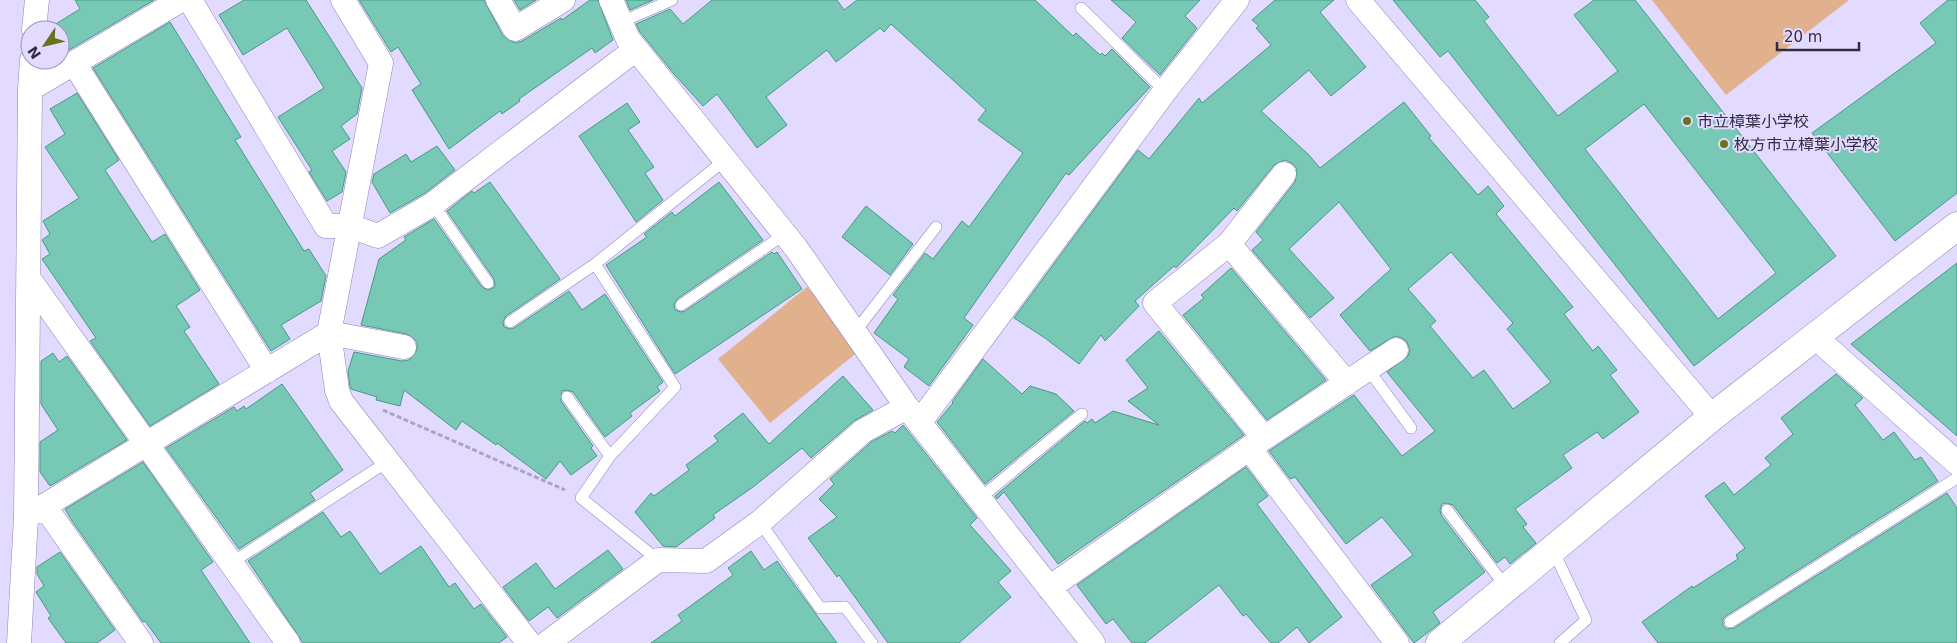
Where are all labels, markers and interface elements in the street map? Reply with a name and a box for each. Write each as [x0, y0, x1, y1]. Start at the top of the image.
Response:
north arrow [20, 20, 70, 70]
scale bar [1777, 20, 1860, 52]
text: 20 m [1784, 28, 1822, 46]
text: N [24, 43, 44, 62]
place label: 市立樟葉小学校 [1697, 112, 1809, 131]
marker: 市立樟葉小学校 [1681, 115, 1693, 127]
place label: 枚方市立樟葉小学校 [1734, 135, 1878, 154]
marker: 枚方市立樟葉小学校 [1718, 138, 1730, 150]

